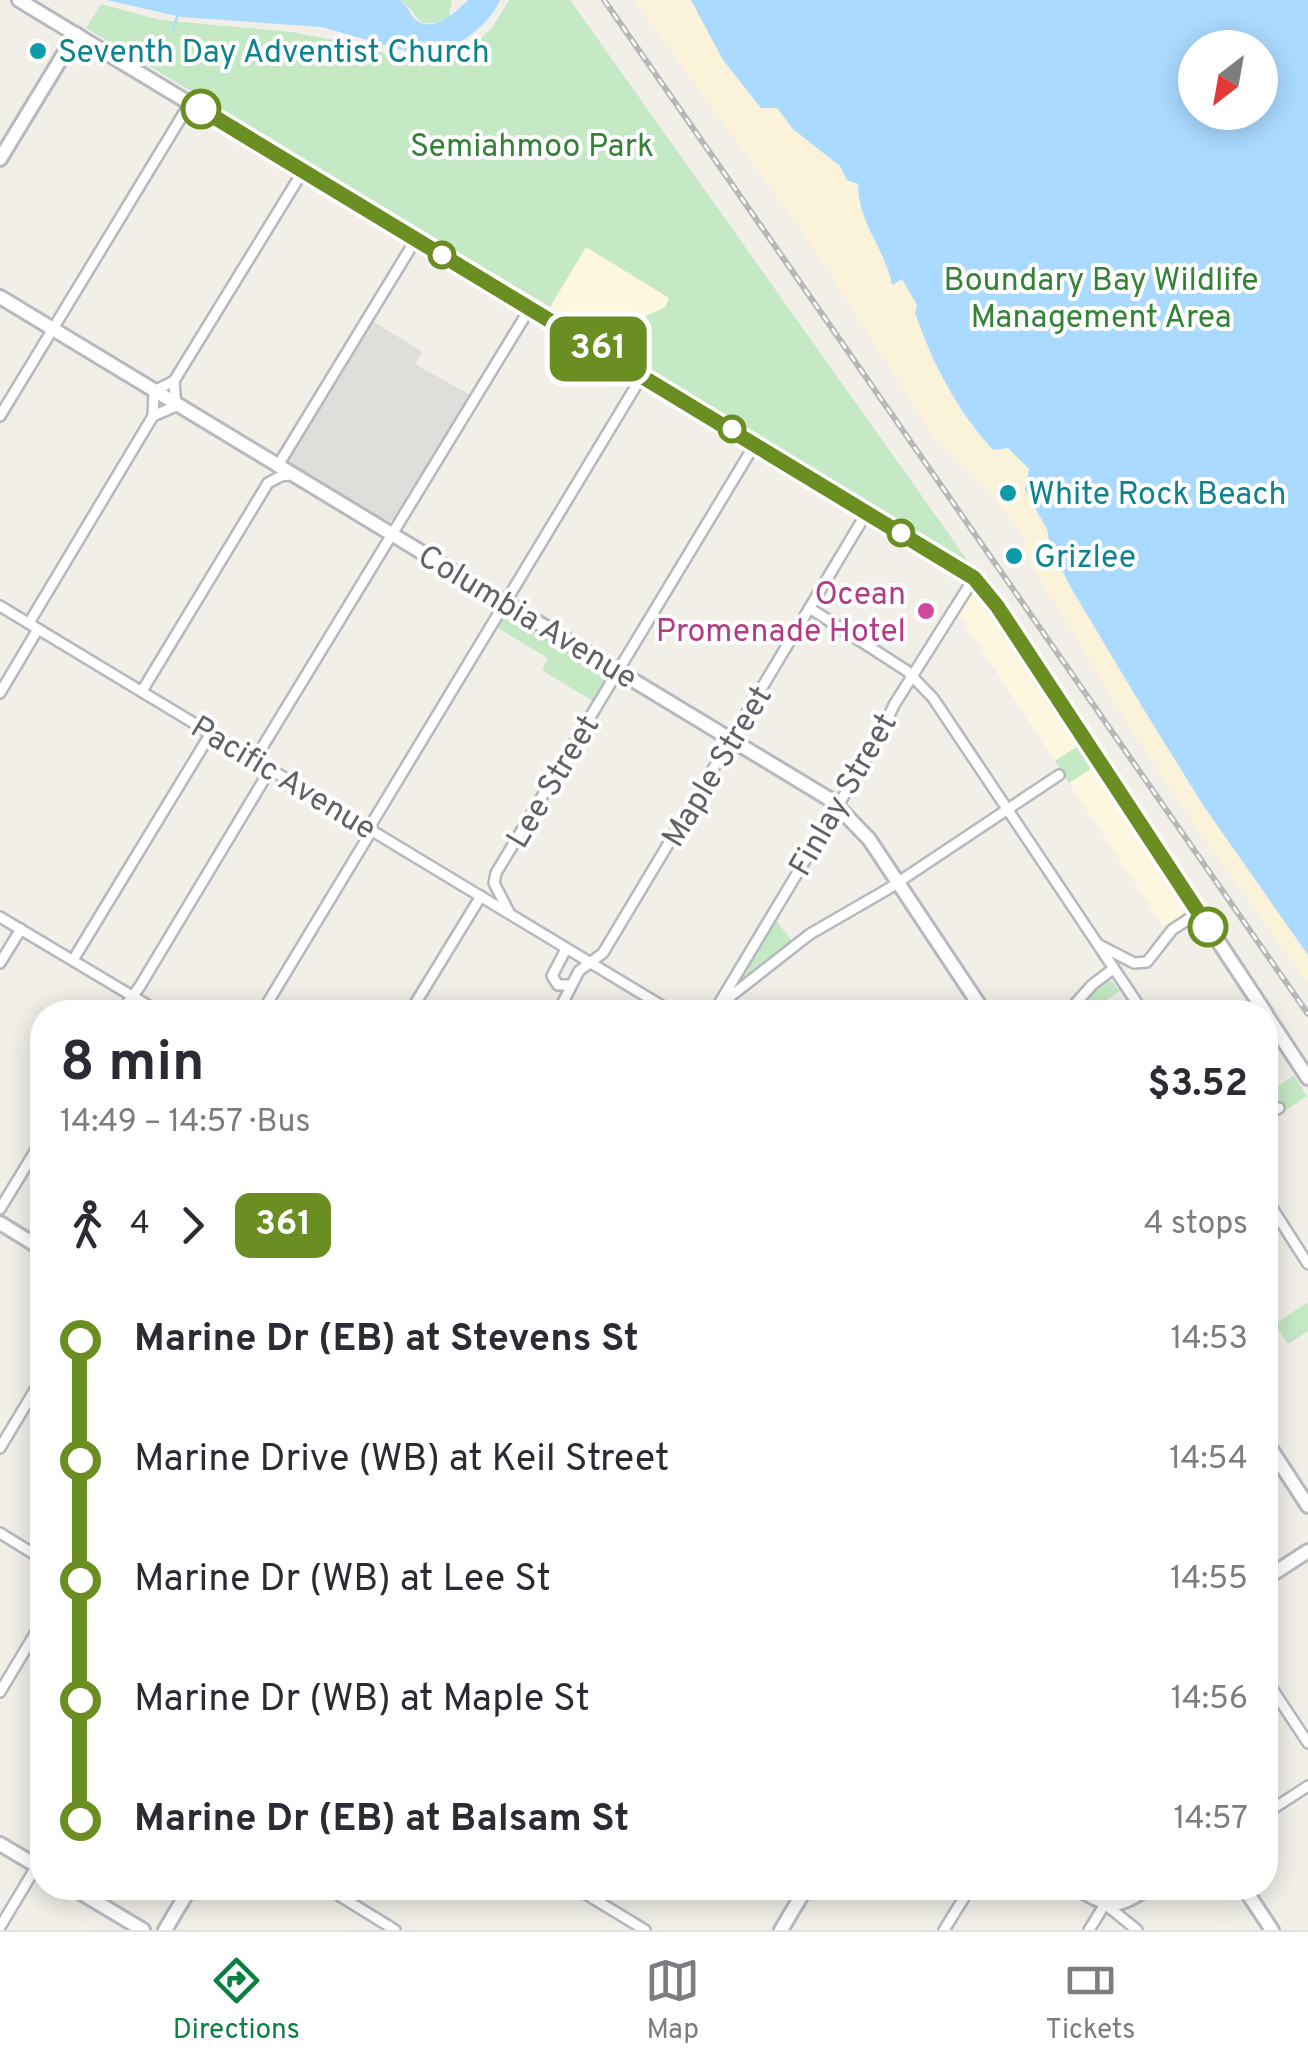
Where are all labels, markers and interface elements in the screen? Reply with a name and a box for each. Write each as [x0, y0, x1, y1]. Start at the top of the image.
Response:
north arrow [1178, 30, 1278, 130]
map controls [1178, 30, 1278, 130]
place label: Seventh Day Adventist Church [58, 34, 490, 74]
marker: Seventh Day Adventist Church [27, 40, 49, 62]
unlabelled marker [182, 90, 220, 128]
park label: Semiahmoo Park [410, 128, 654, 168]
unlabelled marker [429, 242, 455, 268]
park label: Boundary Bay Wildlife Management Area [943, 262, 1259, 339]
line badge: 361 [540, 316, 656, 382]
text: 361 [570, 327, 626, 371]
unlabelled marker [719, 416, 745, 442]
place label: White Rock Beach [1028, 476, 1287, 516]
marker: White Rock Beach [997, 482, 1019, 504]
unlabelled marker [888, 520, 914, 546]
street label: Columbia Avenue [410, 537, 643, 700]
place label: Grizlee [1034, 539, 1136, 579]
marker: Grizlee [1003, 545, 1025, 567]
place label: Ocean Promenade Hotel [656, 576, 906, 653]
marker: Ocean Promenade Hotel [915, 600, 937, 622]
street label: Maple Street [655, 680, 782, 856]
street label: Finlay Street [782, 707, 907, 884]
street label: Pacific Avenue [183, 709, 382, 851]
street label: Lee Street [499, 709, 610, 856]
unlabelled marker [1189, 908, 1227, 946]
text: 8 min [60, 1030, 205, 1100]
text: $3.52 [1147, 1061, 1248, 1110]
text: 14:49 – 14:57 · Bus [60, 1103, 311, 1143]
icon: walk [60, 1198, 115, 1253]
icon: forward [165, 1198, 220, 1253]
text: 361 [255, 1203, 311, 1247]
text: 4 [130, 1205, 150, 1245]
text: 4 stops [1144, 1205, 1248, 1245]
text: Marine Dr (EB) at Stevens St [134, 1316, 639, 1365]
text: 14:53 [1170, 1320, 1248, 1360]
text: Marine Drive (WB) at Keil Street [134, 1436, 669, 1485]
text: 14:54 [1169, 1440, 1248, 1480]
text: Marine Dr (WB) at Lee St [134, 1556, 551, 1605]
text: 14:55 [1170, 1560, 1248, 1600]
text: Marine Dr (WB) at Maple St [134, 1676, 590, 1725]
text: 14:56 [1171, 1680, 1248, 1720]
text: Marine Dr (EB) at Balsam St [134, 1796, 629, 1845]
text: 14:57 [1173, 1800, 1248, 1840]
tab: Directions [173, 1953, 300, 2049]
tab: Map [645, 1953, 700, 2049]
tab: Tickets [1046, 1953, 1135, 2049]

